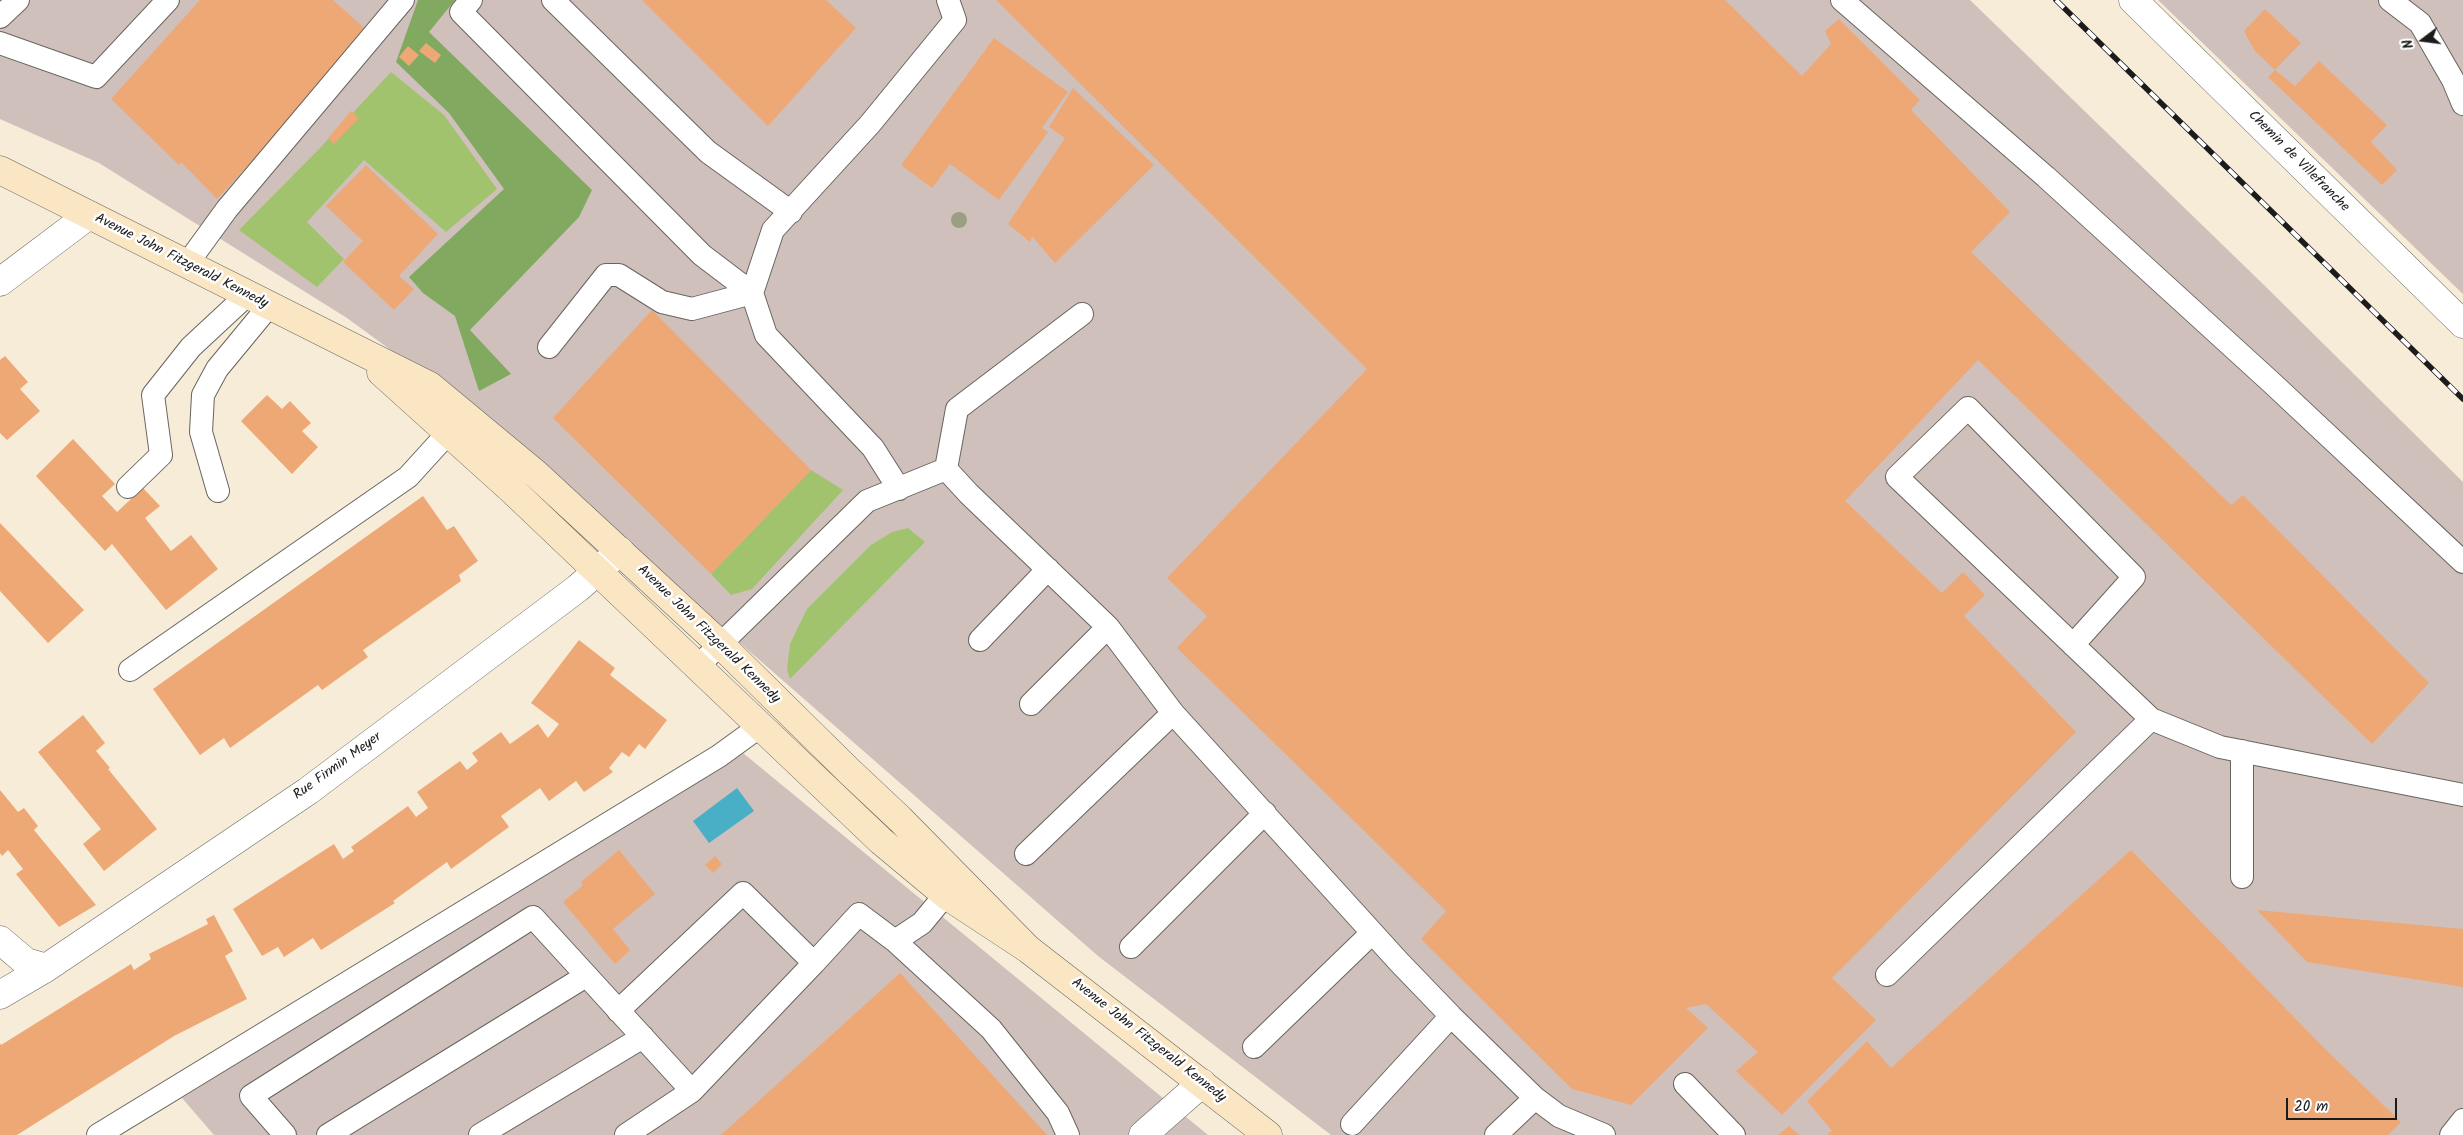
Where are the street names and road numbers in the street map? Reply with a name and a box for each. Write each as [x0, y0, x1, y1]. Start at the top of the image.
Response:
street label: Chemin de Villefranche [2244, 108, 2352, 216]
street label: Avenue John Fitzgerald Kennedy [92, 211, 270, 313]
street label: Avenue John Fitzgerald Kennedy [633, 562, 783, 708]
street label: Rue Firmin Meyer [291, 729, 385, 805]
street label: Avenue John Fitzgerald Kennedy [1067, 975, 1229, 1107]

